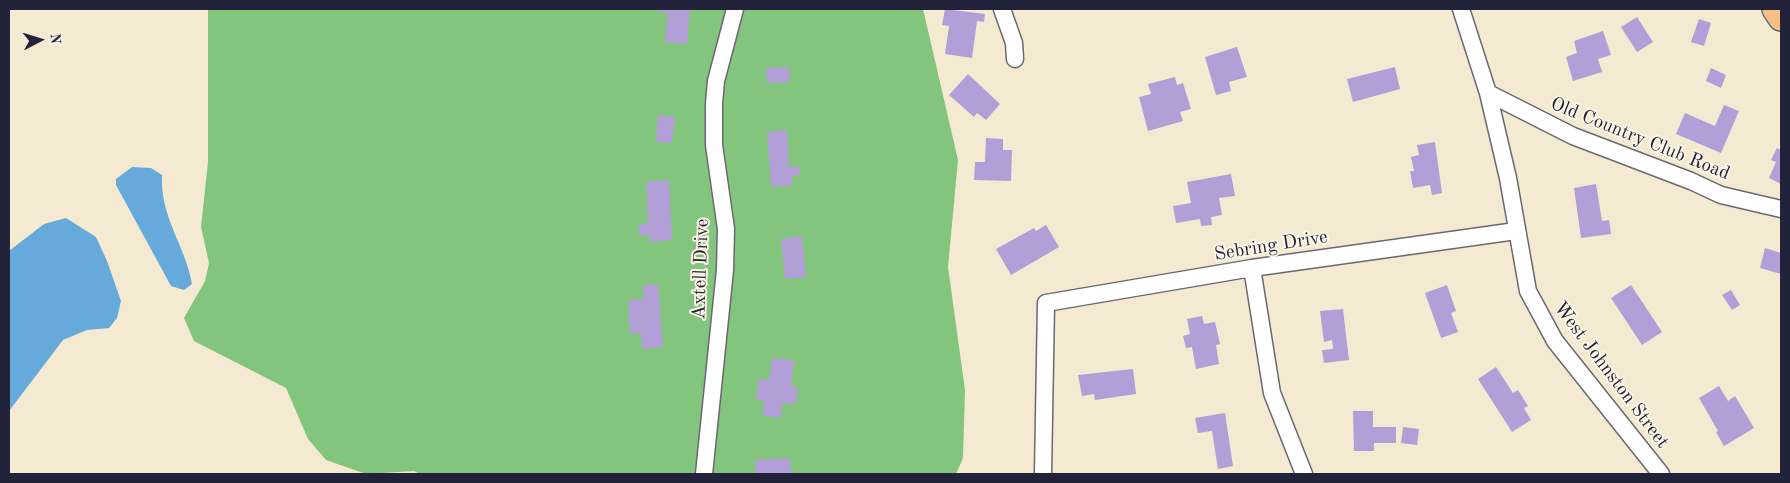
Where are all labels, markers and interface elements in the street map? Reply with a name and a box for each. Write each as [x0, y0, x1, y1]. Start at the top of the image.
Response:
north arrow [15, 15, 65, 65]
text: N [48, 33, 62, 45]
street label: Old Country Club Road [1547, 93, 1733, 185]
street label: Axtell Drive [688, 218, 714, 320]
street label: Sebring Drive [1213, 226, 1329, 266]
street label: West Johnston Street [1548, 297, 1674, 453]

